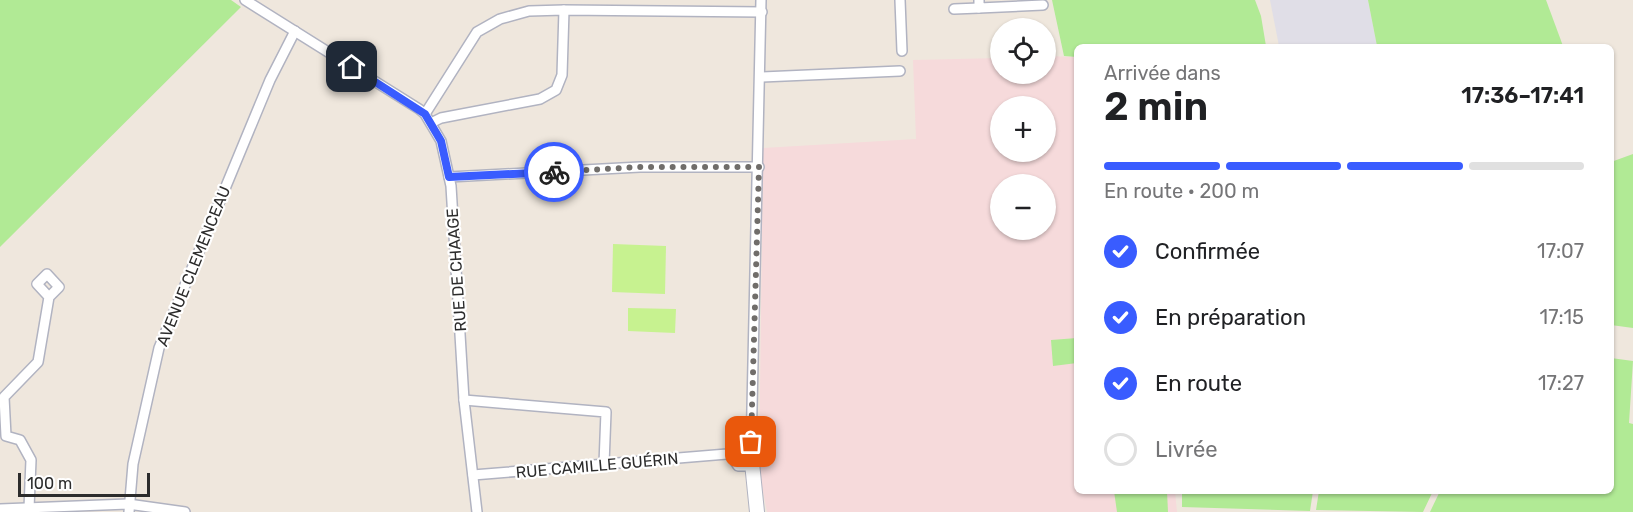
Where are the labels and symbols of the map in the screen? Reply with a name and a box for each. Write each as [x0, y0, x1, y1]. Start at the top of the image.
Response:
pin [326, 41, 377, 92]
courier [524, 142, 584, 202]
street label: AVENUE CLEMENCEAU [153, 183, 234, 349]
street label: RUE DE CHAAGE [443, 208, 470, 332]
pin [725, 416, 776, 467]
street label: RUE CAMILLE GUÉRIN [515, 449, 679, 482]
scale bar [18, 470, 150, 498]

